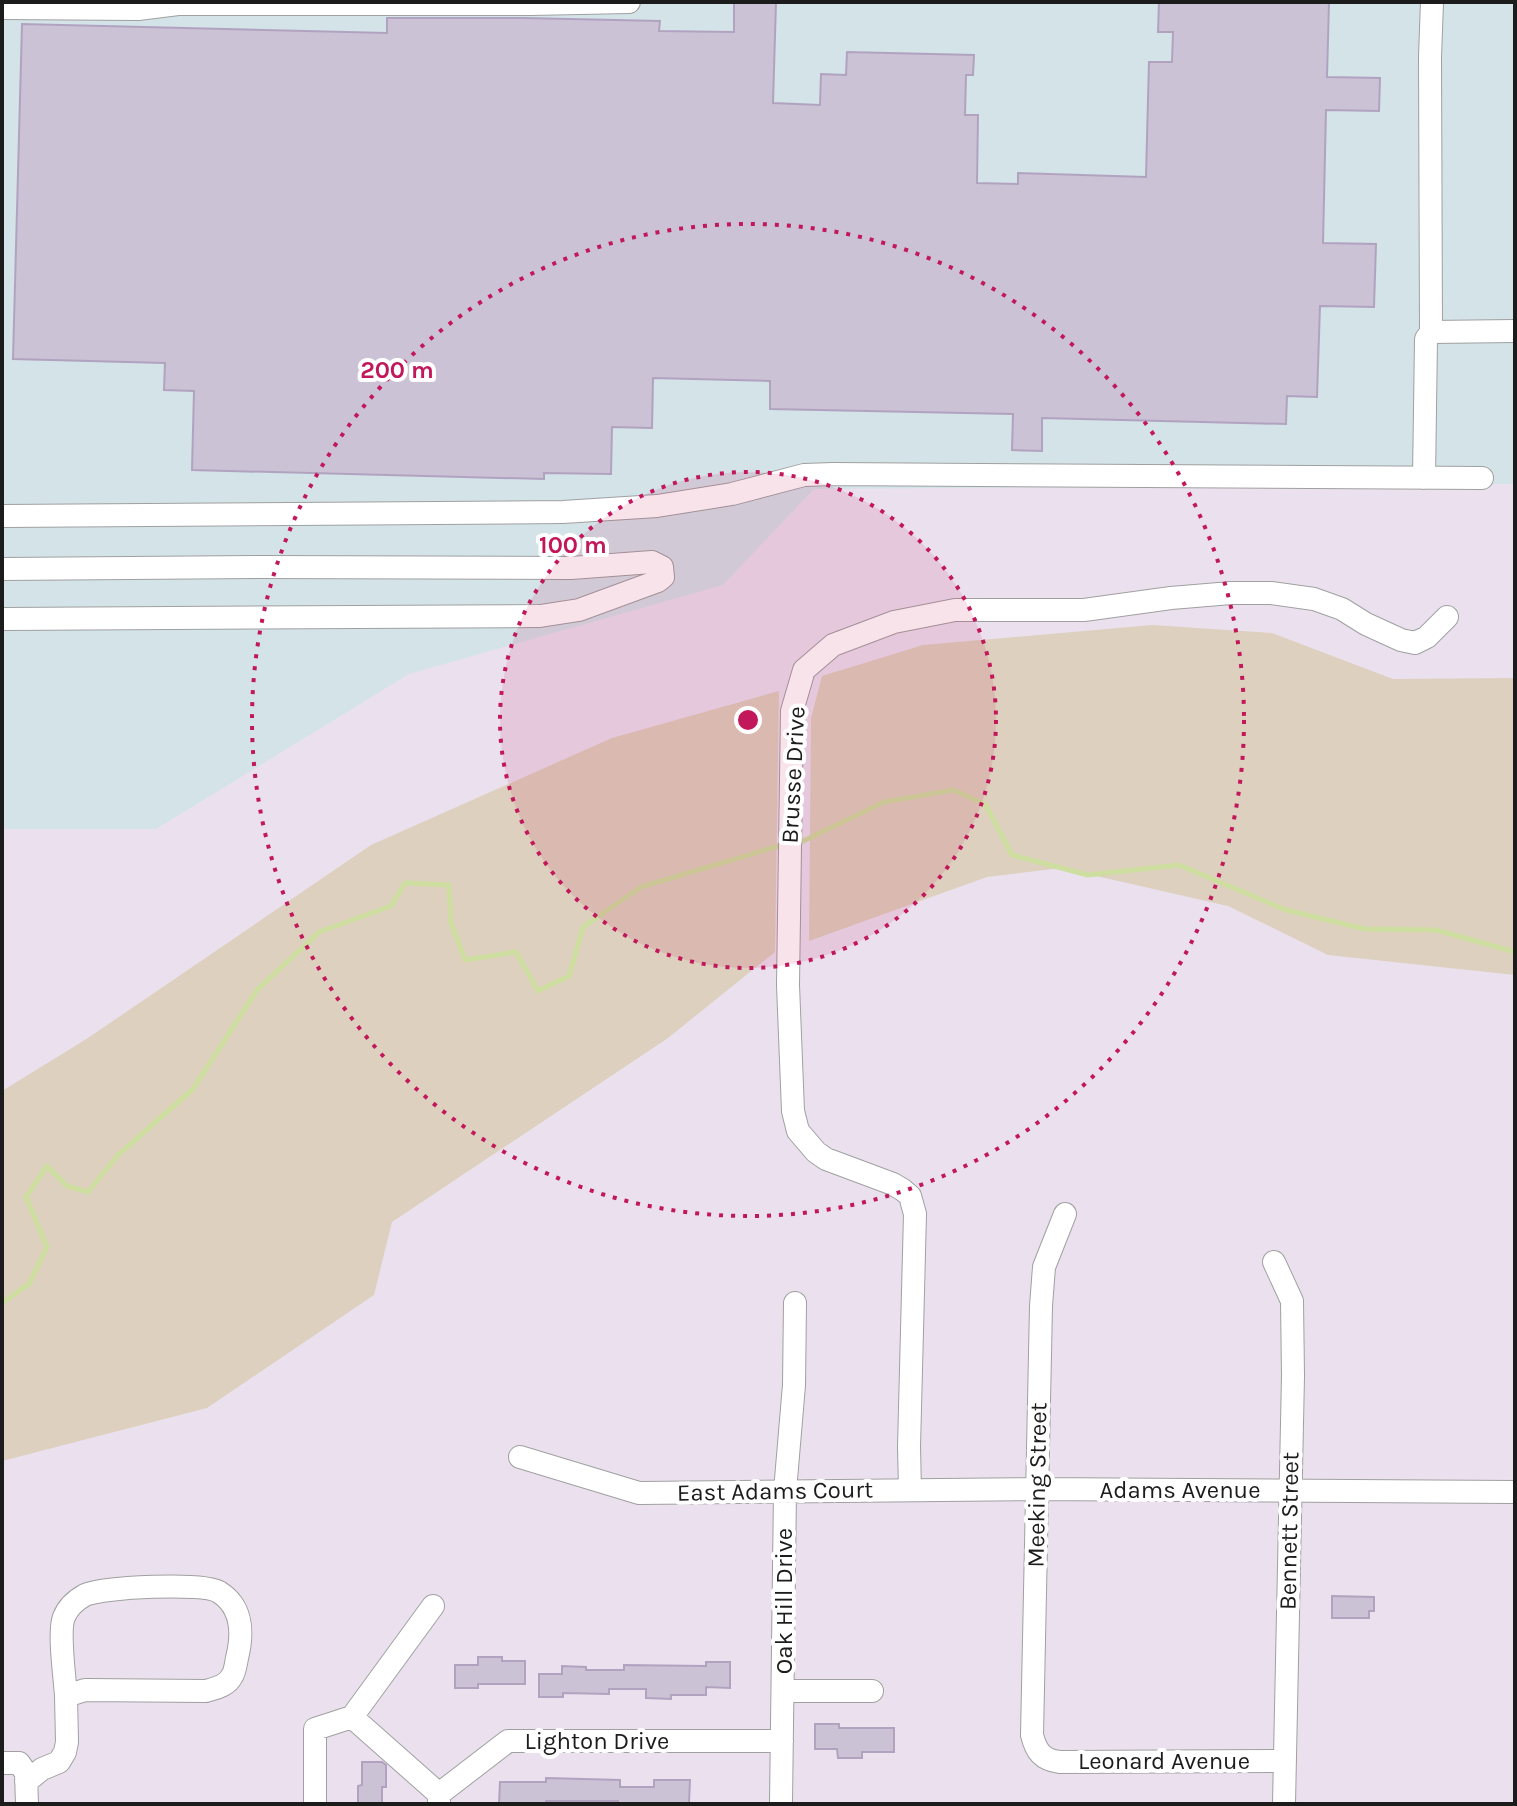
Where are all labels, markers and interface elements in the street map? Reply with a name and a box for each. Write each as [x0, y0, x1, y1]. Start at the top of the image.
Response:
text: 200 m [360, 356, 434, 384]
text: 100 m [539, 531, 607, 559]
centre of rings [734, 706, 762, 734]
street label: Brusse Drive [775, 706, 811, 844]
street label: Meeking Street [1022, 1402, 1052, 1568]
street label: Bennett Street [1274, 1452, 1304, 1610]
street label: East Adams Court [677, 1475, 873, 1507]
street label: Adams Avenue [1100, 1476, 1260, 1504]
street label: Oak Hill Drive [770, 1528, 798, 1674]
street label: Lighton Drive [525, 1727, 669, 1755]
street label: Leonard Avenue [1078, 1747, 1250, 1775]

